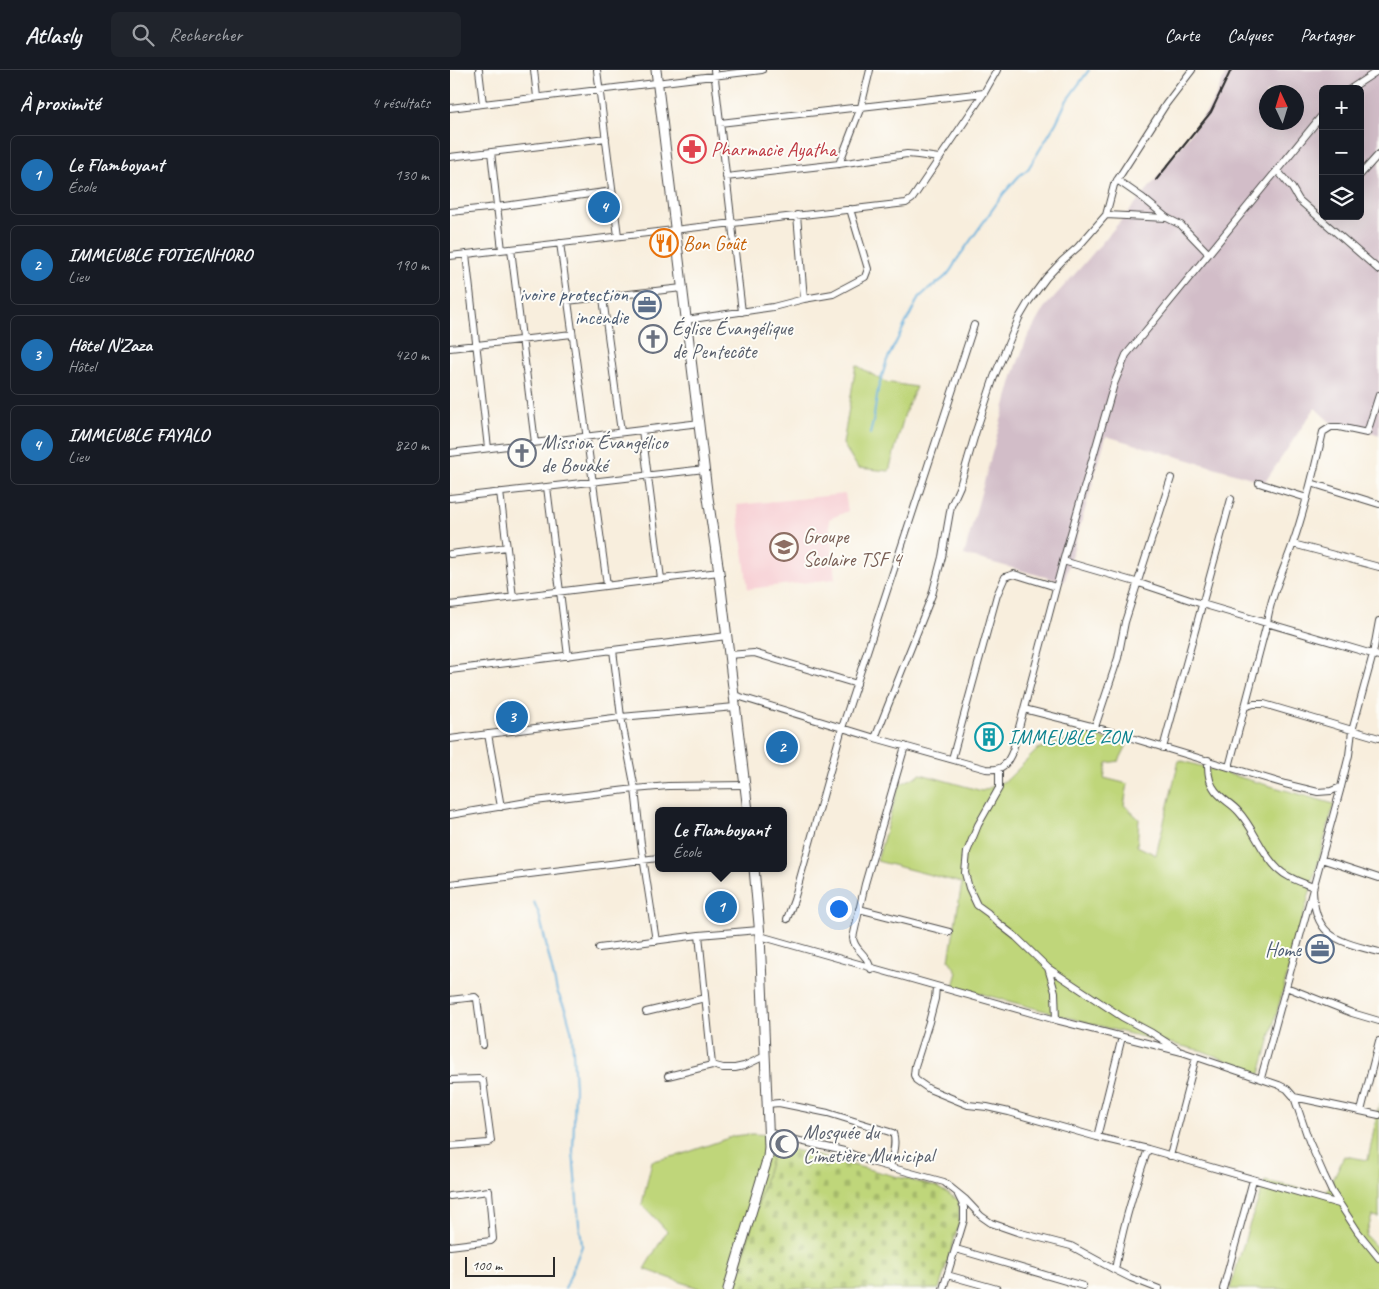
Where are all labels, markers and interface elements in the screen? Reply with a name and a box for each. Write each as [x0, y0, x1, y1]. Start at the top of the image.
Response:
search box [111, 12, 461, 57]
text: Atlasly [25, 20, 81, 50]
icon: search [129, 21, 157, 49]
text: Rechercher [169, 23, 242, 47]
text: Carte [1165, 24, 1199, 46]
text: Calques [1227, 24, 1272, 46]
text: Partager [1300, 24, 1354, 46]
north arrow [1259, 85, 1304, 130]
map controls [1319, 85, 1364, 220]
button: + [1319, 85, 1364, 130]
text: À proximité [20, 90, 100, 116]
text: 4 résultats [371, 93, 430, 113]
button: − [1319, 130, 1364, 175]
pharmacy icon: Pharmacie Ayatha [677, 134, 707, 164]
place label: Pharmacie Ayatha [711, 137, 838, 162]
text: Le Flamboyant [68, 153, 164, 177]
text: 1 [33, 165, 41, 185]
text: 130 m [395, 165, 429, 185]
button: layers [1319, 175, 1364, 220]
text: École [68, 177, 96, 197]
pin: 4 [588, 188, 620, 226]
restaurant icon: Bon Goût [649, 228, 679, 258]
place label: Bon Goût [683, 231, 748, 256]
text: IMMEUBLE FOTIENHORO [68, 243, 252, 267]
text: 2 [33, 255, 41, 275]
text: 190 m [395, 255, 429, 275]
text: Lieu [68, 267, 89, 287]
place label: ivoire protection incendie [519, 282, 629, 330]
office icon: ivoire protection incendie [632, 290, 662, 320]
place label: Église Évangélique de Pentecôte [672, 316, 794, 364]
church icon: Église Évangélique de Pentecôte [638, 324, 668, 354]
text: Hôtel N'Zaza [68, 333, 152, 357]
text: 3 [33, 345, 41, 365]
text: 420 m [395, 345, 429, 365]
text: Hôtel [68, 357, 96, 377]
text: IMMEUBLE FAYALO [68, 423, 209, 447]
place label: Mission Évangélico de Bouaké [541, 430, 669, 478]
text: 4 [33, 435, 41, 455]
text: 820 m [395, 435, 429, 455]
church icon: Mission Évangélico de Bouaké [507, 438, 537, 468]
text: Lieu [68, 447, 89, 467]
place label: Groupe Scolaire TSF 4 [803, 524, 904, 572]
school or university icon: Groupe Scolaire TSF 4 [769, 532, 799, 562]
pin: 3 [496, 698, 528, 736]
building icon: IMMEUBLE ZON [974, 722, 1004, 752]
place label: IMMEUBLE ZON [1008, 725, 1133, 750]
pin: 2 [766, 728, 798, 766]
popup [655, 807, 787, 872]
text: Le Flamboyant [673, 818, 769, 842]
text: École [673, 842, 701, 862]
pin: 1 [705, 888, 737, 926]
your location [826, 896, 852, 922]
office icon: Home [1305, 934, 1335, 964]
place label: Home [1265, 937, 1302, 962]
place label: Mosquée du Cimetière Municipal [803, 1120, 938, 1168]
mosque icon: Mosquée du Cimetière Municipal [769, 1129, 799, 1159]
scale bar [465, 1254, 555, 1277]
text: 100 m [472, 1257, 502, 1274]

